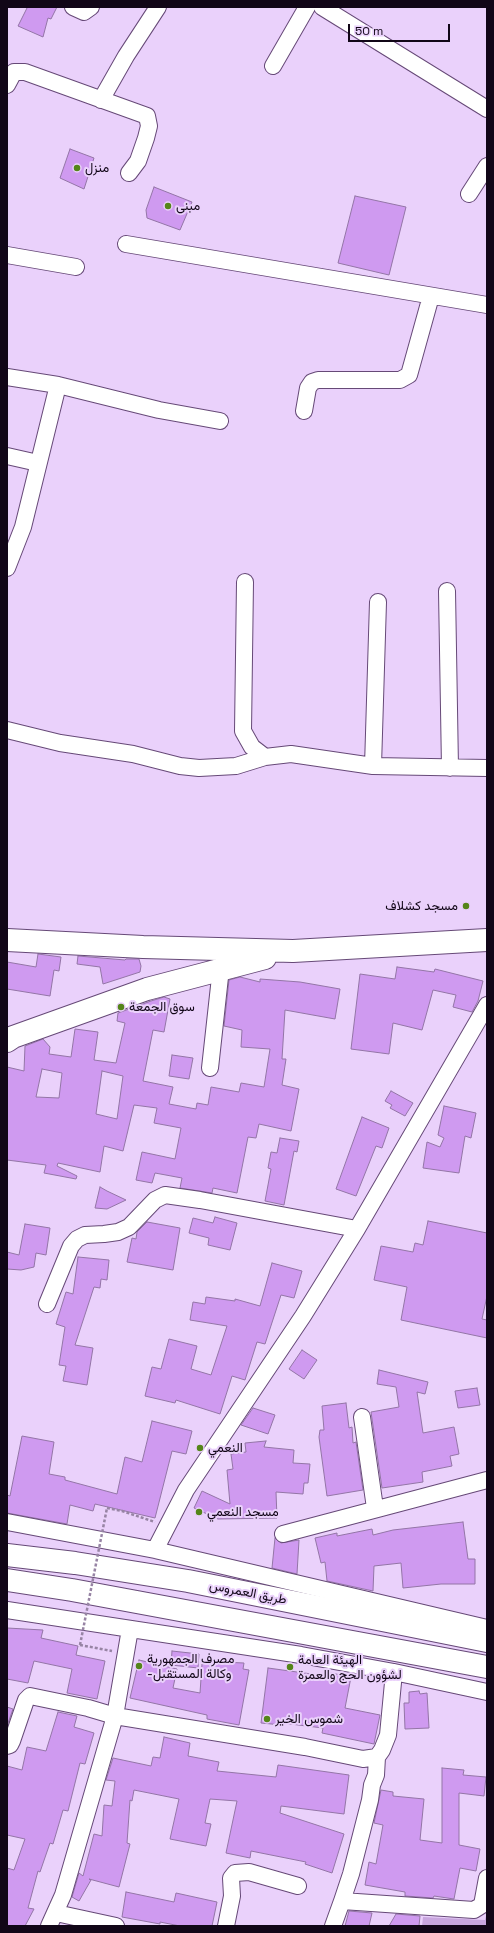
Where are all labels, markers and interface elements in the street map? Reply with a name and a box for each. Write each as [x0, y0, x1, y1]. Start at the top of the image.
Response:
scale bar [350, 16, 452, 42]
text: 50 m [355, 23, 383, 39]
place label: منزل [85, 160, 109, 176]
marker: منزل [72, 163, 82, 173]
place label: مبنى [176, 198, 200, 214]
marker: مبنى [163, 201, 173, 211]
place label: مسجد كشلاف [385, 898, 458, 914]
marker: مسجد كشلاف [461, 901, 471, 911]
place label: سوق الجمعة [129, 999, 195, 1015]
marker: سوق الجمعة [116, 1002, 126, 1012]
place label: النعمي [208, 1440, 243, 1456]
marker: النعمي [195, 1443, 205, 1453]
place label: مسجد النعمي [207, 1504, 279, 1520]
marker: مسجد النعمي [194, 1507, 204, 1517]
street label: طريق العمروس [208, 1578, 288, 1608]
place label: مصرف الجمهورية -وكالة المستقبل [147, 1651, 234, 1682]
place label: الهيئة العامة لشؤون الحج والعمرة [298, 1652, 402, 1683]
marker: مصرف الجمهورية -وكالة المستقبل [134, 1661, 144, 1671]
marker: الهيئة العامة لشؤون الحج والعمرة [285, 1662, 295, 1672]
place label: شموس الخير [275, 1711, 343, 1727]
marker: شموس الخير [262, 1714, 272, 1724]

